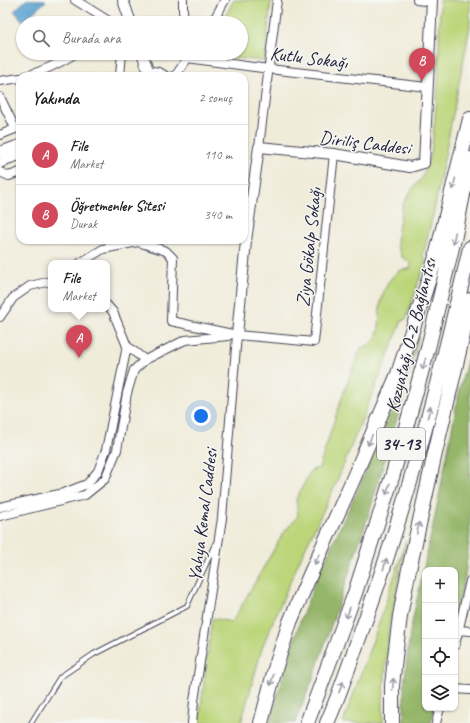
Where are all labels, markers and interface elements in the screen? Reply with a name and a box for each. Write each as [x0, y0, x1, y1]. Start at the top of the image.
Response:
search box [16, 16, 248, 60]
icon: search [30, 27, 52, 49]
text: Burada ara [62, 29, 120, 48]
street label: Kutlu Sokağı [269, 41, 350, 75]
pin: B [409, 48, 435, 81]
text: Yakında [32, 88, 79, 109]
text: 2 sonuç [199, 90, 232, 106]
street label: Diriliş Caddesi [318, 126, 414, 161]
text: File [70, 137, 88, 156]
text: A [42, 147, 48, 163]
text: 110 m [204, 147, 232, 163]
text: Market [70, 156, 103, 172]
one-way arrow [450, 177, 457, 190]
street label: Ziya Gökalp Sokağı [291, 185, 327, 308]
text: Öğretmenler Sitesi [70, 197, 164, 216]
text: B [42, 207, 48, 223]
text: 340 m [204, 207, 232, 223]
text: Durak [70, 216, 97, 232]
one-way arrow [450, 231, 458, 244]
street label: Kozyatağı O-2 Bağlantısı [380, 254, 442, 415]
popup [48, 260, 110, 312]
text: File [63, 269, 80, 288]
text: Market [63, 288, 96, 304]
pin: A [66, 325, 92, 358]
one-way arrow [420, 358, 427, 371]
your location [191, 406, 211, 426]
one-way arrow [426, 406, 433, 419]
road number: 34-13 [377, 428, 425, 460]
one-way arrow [365, 433, 373, 445]
street label: Yahya Kemal Caddesi [183, 445, 223, 583]
one-way arrow [384, 483, 391, 496]
one-way arrow [415, 522, 423, 535]
one-way arrow [313, 552, 320, 564]
one-way arrow [382, 558, 389, 571]
map controls [422, 567, 458, 711]
button: + [422, 567, 458, 603]
button: − [422, 603, 458, 639]
one-way arrow [344, 607, 352, 619]
button: locate [422, 639, 458, 675]
one-way arrow [267, 674, 275, 687]
button: layers [422, 675, 458, 711]
one-way arrow [389, 678, 396, 691]
one-way arrow [338, 681, 346, 693]

